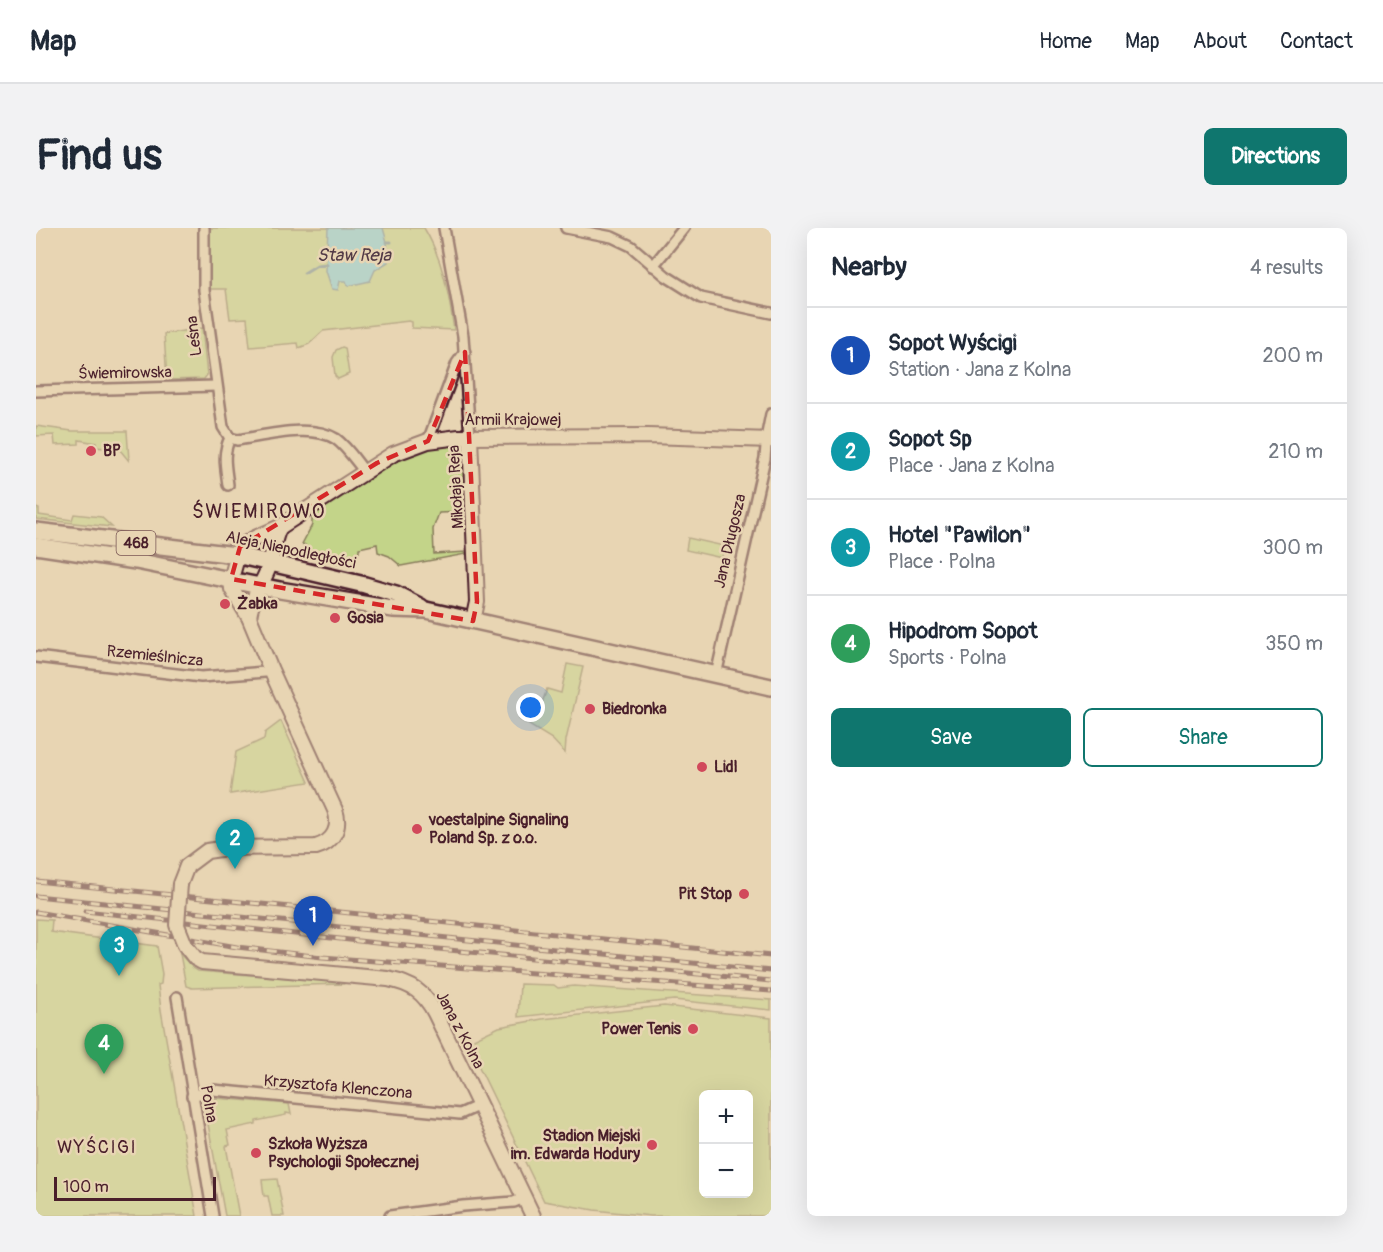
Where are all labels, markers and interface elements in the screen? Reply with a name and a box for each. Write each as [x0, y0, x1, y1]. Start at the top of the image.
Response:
text: Map [30, 24, 76, 59]
text: Home [1039, 28, 1092, 55]
text: Map [1125, 28, 1160, 55]
text: About [1193, 28, 1247, 55]
text: Contact [1280, 28, 1353, 55]
button: Directions [1204, 128, 1347, 185]
text: Find us [36, 130, 162, 182]
water label: Staw Reja [317, 244, 393, 267]
text: Nearby [831, 251, 907, 283]
text: 4 results [1250, 255, 1323, 280]
street label: Leśna [182, 315, 206, 357]
text: Sopot Wyścigi [888, 329, 1017, 357]
text: 1 [847, 343, 854, 368]
text: 200 m [1262, 343, 1323, 368]
text: Station · Jana z Kolna [888, 357, 1071, 382]
street label: Świemirowska [78, 362, 172, 384]
street label: Armii Krajowej [465, 410, 561, 430]
text: Sopot Sp [888, 425, 972, 453]
text: 2 [845, 439, 856, 464]
text: 210 m [1268, 439, 1323, 464]
place label: BP [103, 441, 121, 461]
marker: BP [84, 444, 98, 458]
street label: Mikołaja Reja [444, 445, 468, 529]
text: Place · Jana z Kolna [888, 453, 1054, 478]
street label: Jana Długosza [709, 492, 751, 590]
district label: ŚWIEMIROWO [192, 499, 326, 524]
text: Hotel "Pawilon" [888, 521, 1031, 549]
street label: Aleja Niepodległości [224, 526, 358, 574]
road number: 468 [116, 531, 156, 555]
text: 3 [845, 535, 856, 560]
text: 300 m [1262, 535, 1323, 560]
text: Place · Polna [888, 549, 995, 574]
place label: Żabka [237, 594, 278, 614]
marker: Żabka [218, 597, 232, 611]
place label: Gosia [347, 608, 384, 628]
marker: Gosia [328, 611, 342, 625]
text: Hipodrom Sopot [888, 617, 1038, 645]
text: 4 [845, 631, 856, 656]
text: 350 m [1265, 631, 1323, 656]
street label: Rzemieślnicza [106, 641, 204, 671]
text: Sports · Polna [888, 645, 1006, 670]
your location [516, 693, 545, 722]
place label: Biedronka [602, 699, 667, 719]
marker: Biedronka [583, 702, 597, 716]
button: Save [831, 708, 1071, 767]
button: Share [1083, 708, 1323, 767]
place label: Lidl [714, 757, 738, 777]
marker: Lidl [695, 760, 709, 774]
place label: voestalpine Signaling Poland Sp. z o.o. [428, 810, 569, 848]
pin: 2 [216, 820, 254, 869]
marker: voestalpine Signaling Poland Sp. z o.o. [410, 822, 424, 836]
place label: Pit Stop [678, 884, 732, 904]
marker: Pit Stop [737, 887, 751, 901]
pin: 1 [294, 896, 332, 946]
pin: 3 [100, 926, 139, 976]
street label: Jana z Kolna [431, 988, 489, 1072]
place label: Power Tenis [601, 1019, 682, 1039]
marker: Power Tenis [686, 1022, 700, 1036]
pin: 4 [84, 1024, 124, 1074]
street label: Krzysztofa Klenczona [263, 1071, 413, 1103]
street label: Polna [196, 1084, 222, 1124]
map controls [699, 1090, 753, 1198]
button: + [699, 1090, 753, 1144]
place label: Stadion Miejski im. Edwarda Hodury [511, 1126, 640, 1164]
place label: Szkoła Wyższa Psychologii Społecznej [268, 1134, 419, 1172]
district label: WYŚCIGI [57, 1136, 137, 1159]
marker: Stadion Miejski im. Edwarda Hodury [645, 1138, 659, 1152]
button: − [699, 1144, 753, 1198]
marker: Szkoła Wyższa Psychologii Społecznej [249, 1146, 263, 1160]
scale bar [54, 1174, 216, 1202]
text: 100 m [63, 1177, 109, 1197]

